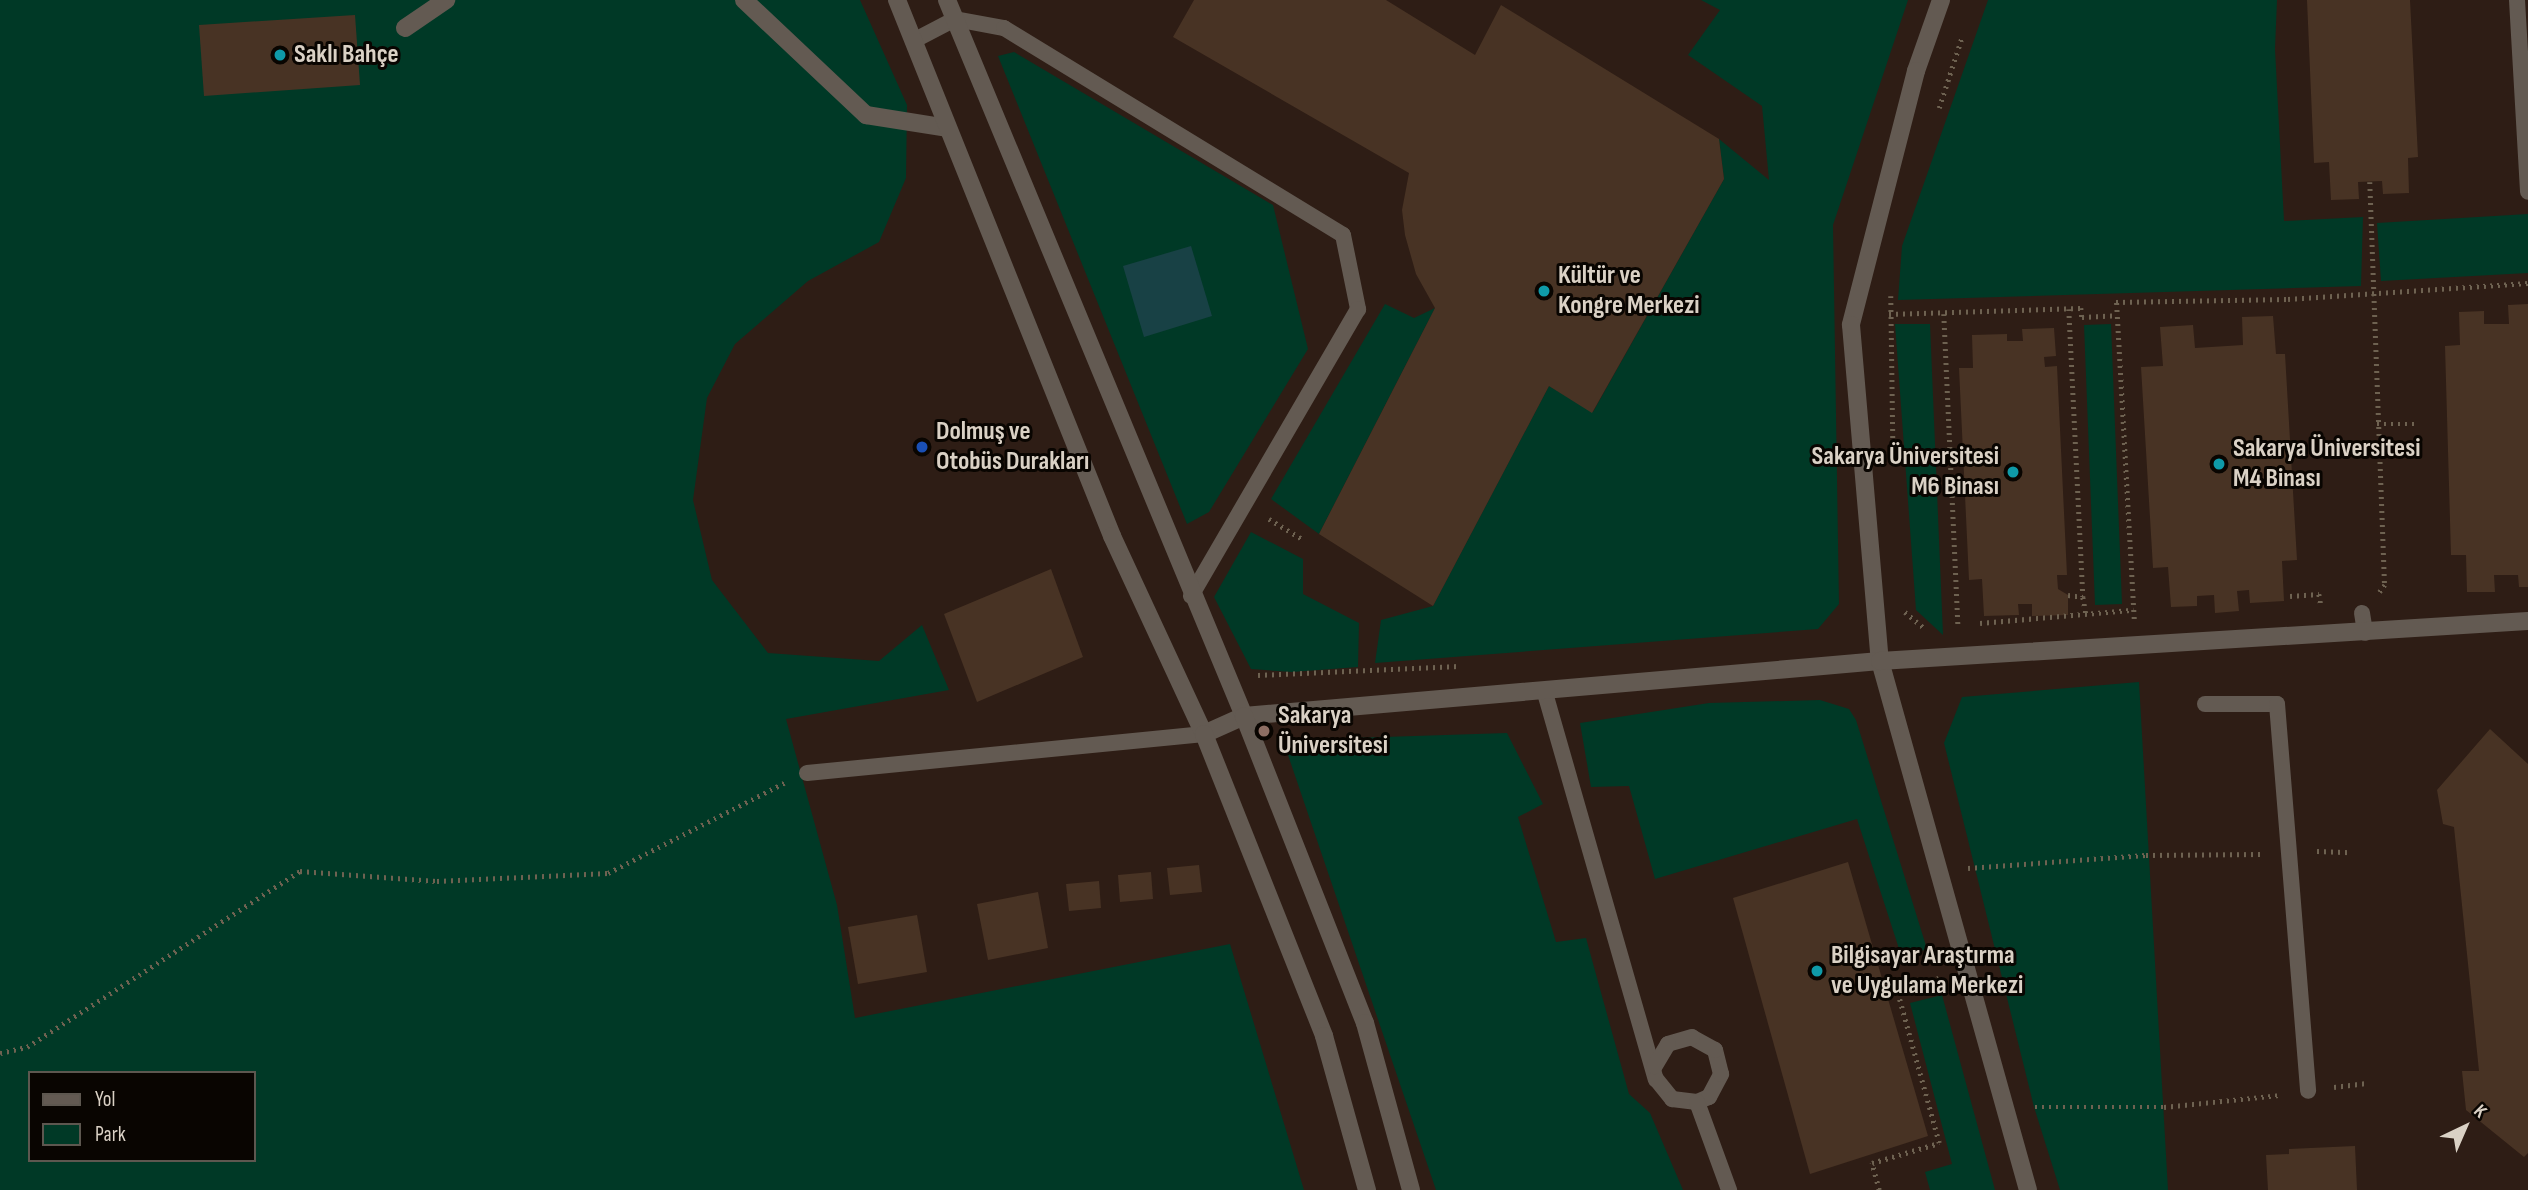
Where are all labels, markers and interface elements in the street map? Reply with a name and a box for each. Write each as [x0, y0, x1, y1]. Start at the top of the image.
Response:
place label: Saklı Bahçe [294, 39, 399, 71]
marker: Saklı Bahçe [272, 47, 288, 63]
place label: Kültür ve Kongre Merkezi [1558, 260, 1700, 322]
marker: Kültür ve Kongre Merkezi [1536, 283, 1552, 299]
place label: Dolmuş ve Otobüs Durakları [936, 416, 1089, 478]
place label: Sakarya Üniversitesi M4 Binası [2233, 433, 2420, 494]
marker: Dolmuş ve Otobüs Durakları [914, 439, 930, 455]
place label: Sakarya Üniversitesi M6 Binası [1812, 441, 1999, 503]
marker: Sakarya Üniversitesi M4 Binası [2211, 456, 2227, 472]
marker: Sakarya Üniversitesi M6 Binası [2005, 464, 2021, 480]
place label: Sakarya Üniversitesi [1278, 700, 1388, 762]
marker: Sakarya Üniversitesi [1256, 723, 1272, 739]
place label: Bilgisayar Araştırma ve Uygulama Merkezi [1831, 940, 2023, 1002]
marker: Bilgisayar Araştırma ve Uygulama Merkezi [1809, 963, 1825, 979]
legend [28, 1071, 256, 1162]
text: Yol [95, 1087, 115, 1112]
north arrow [2430, 1092, 2500, 1162]
text: K [2469, 1100, 2491, 1123]
text: Park [95, 1122, 126, 1147]

